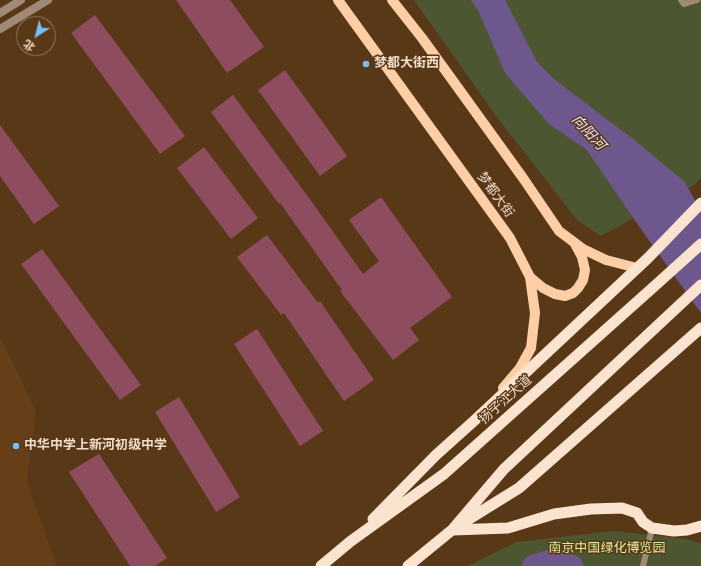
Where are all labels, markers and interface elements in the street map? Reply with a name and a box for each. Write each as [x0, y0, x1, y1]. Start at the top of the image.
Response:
north arrow [16, 16, 56, 56]
text: 北 [21, 37, 38, 54]
place label: 梦都大街西 [374, 56, 439, 72]
marker: 梦都大街西 [361, 59, 371, 69]
water label: 向阳河 [568, 112, 608, 154]
street label: 梦都大街 [473, 169, 517, 221]
street label: 扬子江大道 [477, 372, 535, 428]
place label: 中华中学上新河初级中学 [24, 438, 167, 454]
marker: 中华中学上新河初级中学 [11, 441, 21, 451]
park label: 南京中国绿化博览园 [549, 541, 665, 557]

